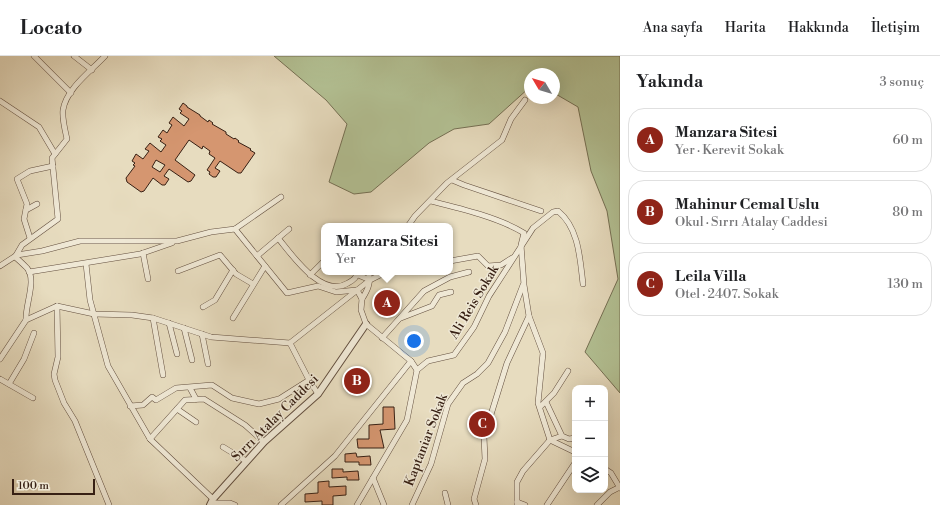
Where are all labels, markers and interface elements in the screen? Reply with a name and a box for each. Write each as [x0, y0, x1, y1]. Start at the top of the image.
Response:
text: Locato [20, 16, 82, 40]
text: Ana sayfa [643, 19, 703, 37]
text: Harita [725, 19, 766, 37]
text: Hakkında [788, 19, 849, 37]
text: İletişim [871, 19, 920, 37]
north arrow [524, 68, 560, 104]
text: Yakında [636, 71, 703, 93]
text: 3 sonuç [879, 74, 924, 90]
text: Manzara Sitesi [675, 123, 777, 142]
text: A [645, 132, 655, 148]
text: 60 m [892, 132, 923, 148]
text: Yer · Kerevit Sokak [675, 142, 784, 158]
text: Mahinur Cemal Uslu [675, 195, 819, 214]
text: B [645, 204, 655, 220]
text: 80 m [892, 204, 923, 220]
text: Okul · Sırrı Atalay Caddesi [675, 214, 828, 230]
popup [321, 223, 453, 275]
text: Manzara Sitesi [336, 232, 438, 251]
text: Yer [336, 251, 356, 267]
street label: Ali Reis Sokak [445, 261, 503, 343]
text: Leila Villa [675, 267, 746, 286]
text: C [645, 276, 655, 292]
text: 130 m [888, 276, 923, 292]
text: Otel · 2407. Sokak [675, 286, 778, 302]
pin: A [374, 288, 400, 318]
your location [404, 331, 424, 351]
pin: B [344, 366, 370, 396]
street label: Sırrı Atalay Caddesi [228, 371, 322, 465]
map controls [572, 385, 608, 493]
button: + [572, 385, 608, 421]
street label: Kaptaniar Sokak [401, 390, 451, 488]
pin: C [469, 409, 495, 439]
button: − [572, 421, 608, 457]
button: layers [572, 457, 608, 493]
scale bar [12, 477, 95, 496]
text: 100 m [18, 479, 49, 493]

